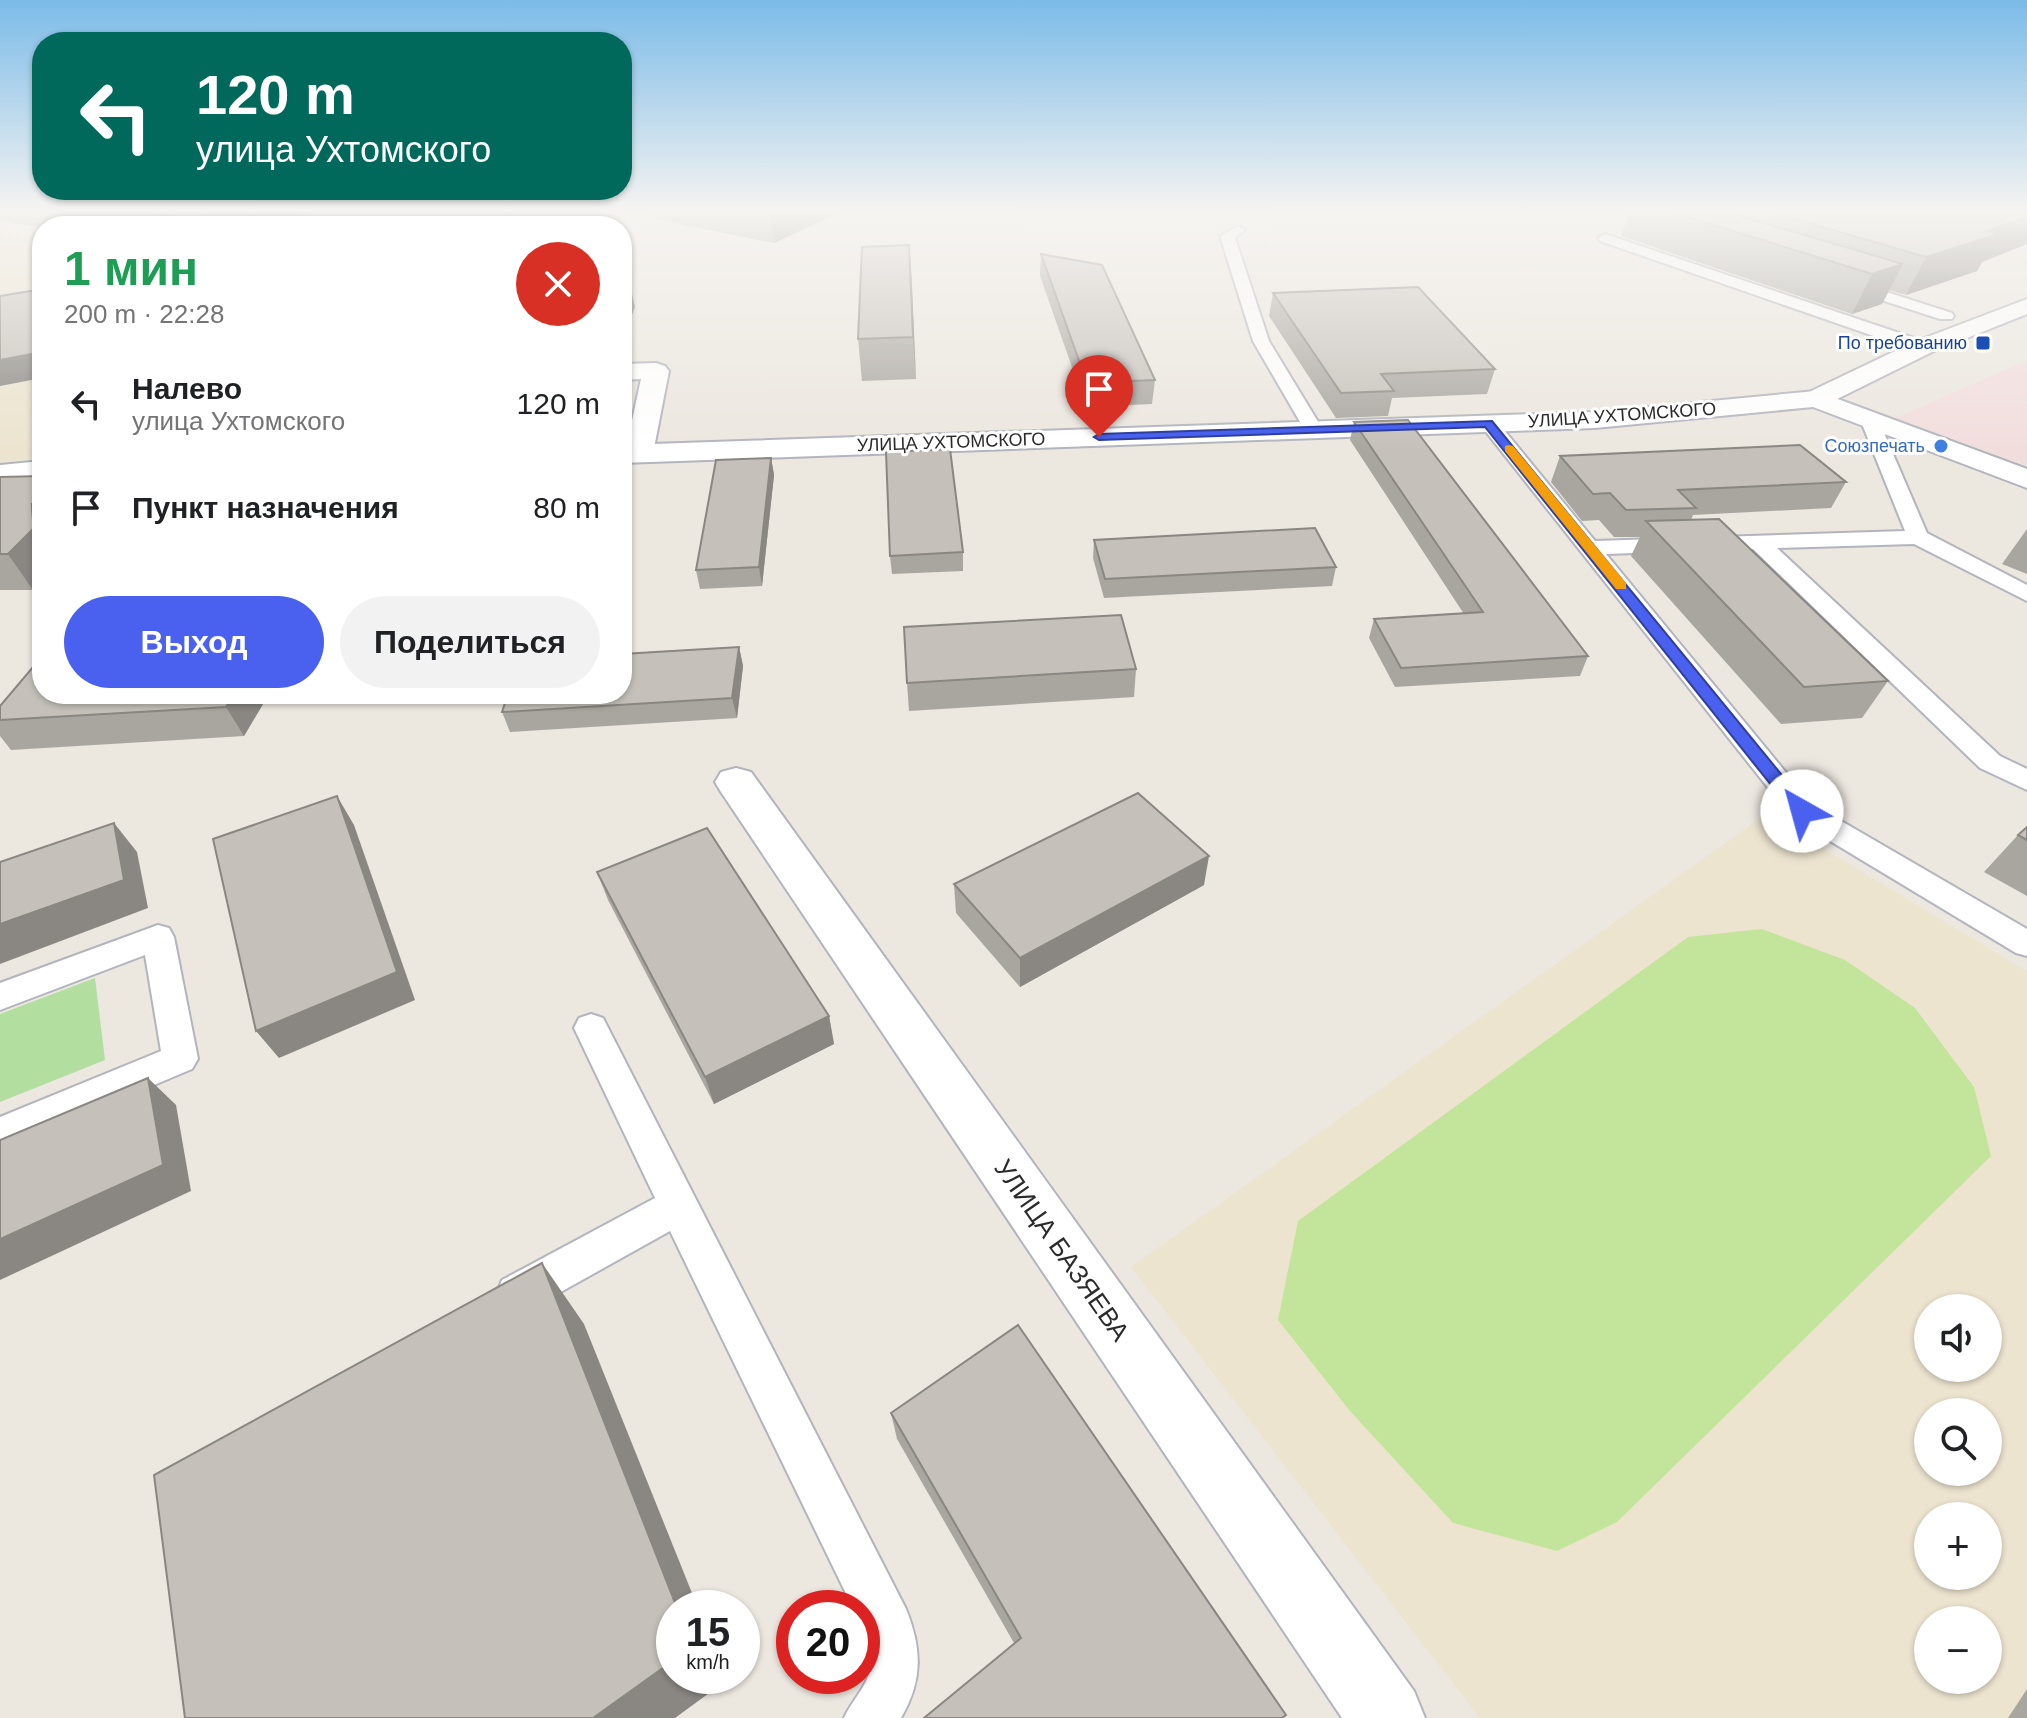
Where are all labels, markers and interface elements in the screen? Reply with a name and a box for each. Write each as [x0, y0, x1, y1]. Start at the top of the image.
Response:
text: 120 m [196, 63, 355, 126]
icon: left [64, 64, 168, 168]
text: улица Ухтомского [196, 129, 491, 170]
text: 1 мин [64, 242, 198, 295]
button: close [516, 242, 600, 326]
text: 200 m · 22:28 [64, 299, 224, 329]
place label: По требованию [1838, 333, 1967, 353]
marker: По требованию [1974, 334, 1992, 352]
pin [1065, 355, 1133, 437]
icon: arrive [1077, 367, 1121, 411]
text: Налево [132, 372, 242, 405]
icon: left [64, 382, 108, 426]
text: 120 m [517, 387, 600, 420]
street label: УЛИЦА УХТОМСКОГО [1527, 398, 1717, 432]
text: улица Ухтомского [132, 406, 345, 436]
street label: УЛИЦА УХТОМСКОГО [856, 429, 1046, 455]
place label: Союзпечать [1824, 436, 1925, 456]
marker: Союзпечать [1932, 437, 1950, 455]
icon: arrive [64, 486, 108, 530]
text: Пункт назначения [132, 491, 399, 524]
text: 80 m [533, 491, 600, 524]
button: Выход [64, 596, 324, 688]
button: Поделиться [340, 596, 600, 688]
position arrow [1760, 769, 1844, 853]
street label: УЛИЦА БАЗЯЕВА [988, 1154, 1136, 1347]
map controls [1914, 1294, 2002, 1694]
button: sound [1914, 1294, 2002, 1382]
button: search [1914, 1398, 2002, 1486]
button: + [1914, 1502, 2002, 1590]
speed limit sign: 20 [776, 1590, 880, 1694]
button: − [1914, 1606, 2002, 1694]
text: 15 [686, 1610, 730, 1654]
text: km/h [686, 1651, 730, 1673]

